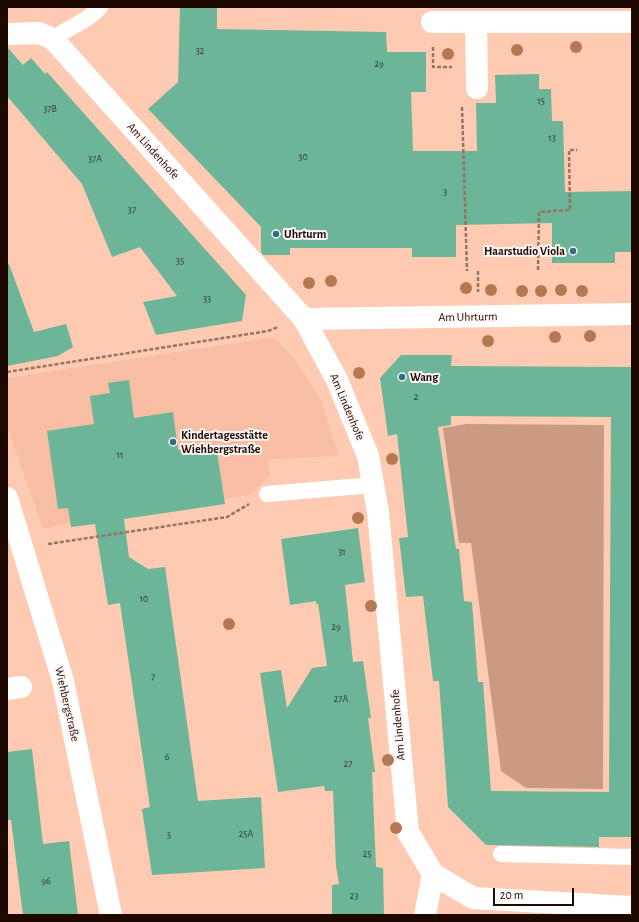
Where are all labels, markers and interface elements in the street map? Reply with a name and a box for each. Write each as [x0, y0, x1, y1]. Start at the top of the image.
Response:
house number: 32 [196, 45, 204, 57]
house number: 29 [374, 58, 384, 70]
house number: 15 [537, 95, 545, 107]
house number: 37B [43, 103, 57, 115]
street label: Am Lindenhofe [124, 120, 182, 182]
house number: 13 [548, 132, 556, 144]
house number: 30 [298, 151, 308, 163]
house number: 37A [88, 153, 102, 165]
house number: 3 [443, 186, 447, 198]
house number: 37 [128, 204, 136, 216]
place label: Uhrturm [284, 227, 326, 241]
marker: Uhrturm [271, 229, 281, 239]
place label: Haarstudio Viola [484, 244, 565, 258]
marker: Haarstudio Viola [568, 246, 578, 256]
house number: 35 [176, 255, 184, 267]
house number: 33 [203, 293, 211, 305]
street label: Am Uhrturm [438, 309, 498, 325]
place label: Wang [410, 370, 438, 384]
street label: Am Lindenhofe [326, 371, 368, 443]
marker: Wang [397, 372, 407, 382]
house number: 2 [414, 391, 418, 403]
place label: Kindertagesstätte Wiehbergstraße [181, 428, 268, 456]
marker: Kindertagesstätte Wiehbergstraße [168, 437, 178, 447]
house number: 11 [117, 449, 123, 461]
house number: 31 [338, 546, 346, 558]
house number: 10 [140, 593, 148, 605]
house number: 29 [331, 621, 341, 633]
street label: Wiehbergstraße [51, 665, 83, 743]
house number: 7 [151, 671, 155, 683]
street label: Am Lindenhofe [388, 689, 408, 761]
house number: 27A [334, 693, 348, 705]
house number: 6 [165, 751, 169, 763]
house number: 27 [344, 758, 352, 770]
house number: 25A [239, 828, 253, 840]
house number: 5 [167, 829, 171, 841]
house number: 25 [363, 848, 371, 860]
house number: 96 [41, 875, 51, 887]
scale bar [495, 880, 576, 906]
text: 20 m [500, 889, 523, 901]
house number: 23 [350, 890, 358, 902]

